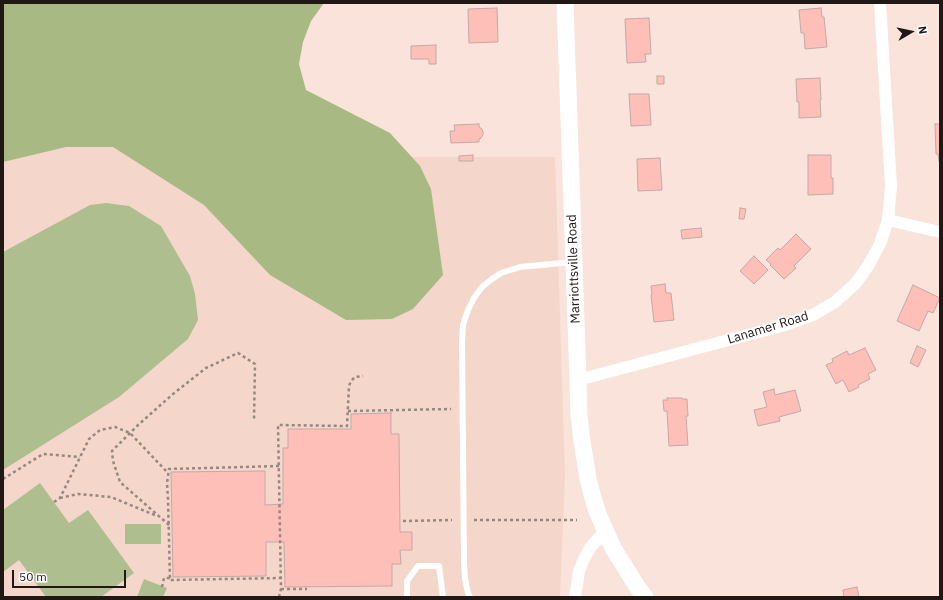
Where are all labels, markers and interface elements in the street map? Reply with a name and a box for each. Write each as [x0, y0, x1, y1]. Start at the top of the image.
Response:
north arrow [891, 12, 931, 52]
text: N [915, 25, 930, 35]
street label: Marriottsville Road [564, 214, 584, 324]
street label: Lanamer Road [726, 308, 810, 348]
scale bar [14, 562, 128, 588]
text: 50 m [19, 569, 47, 584]

